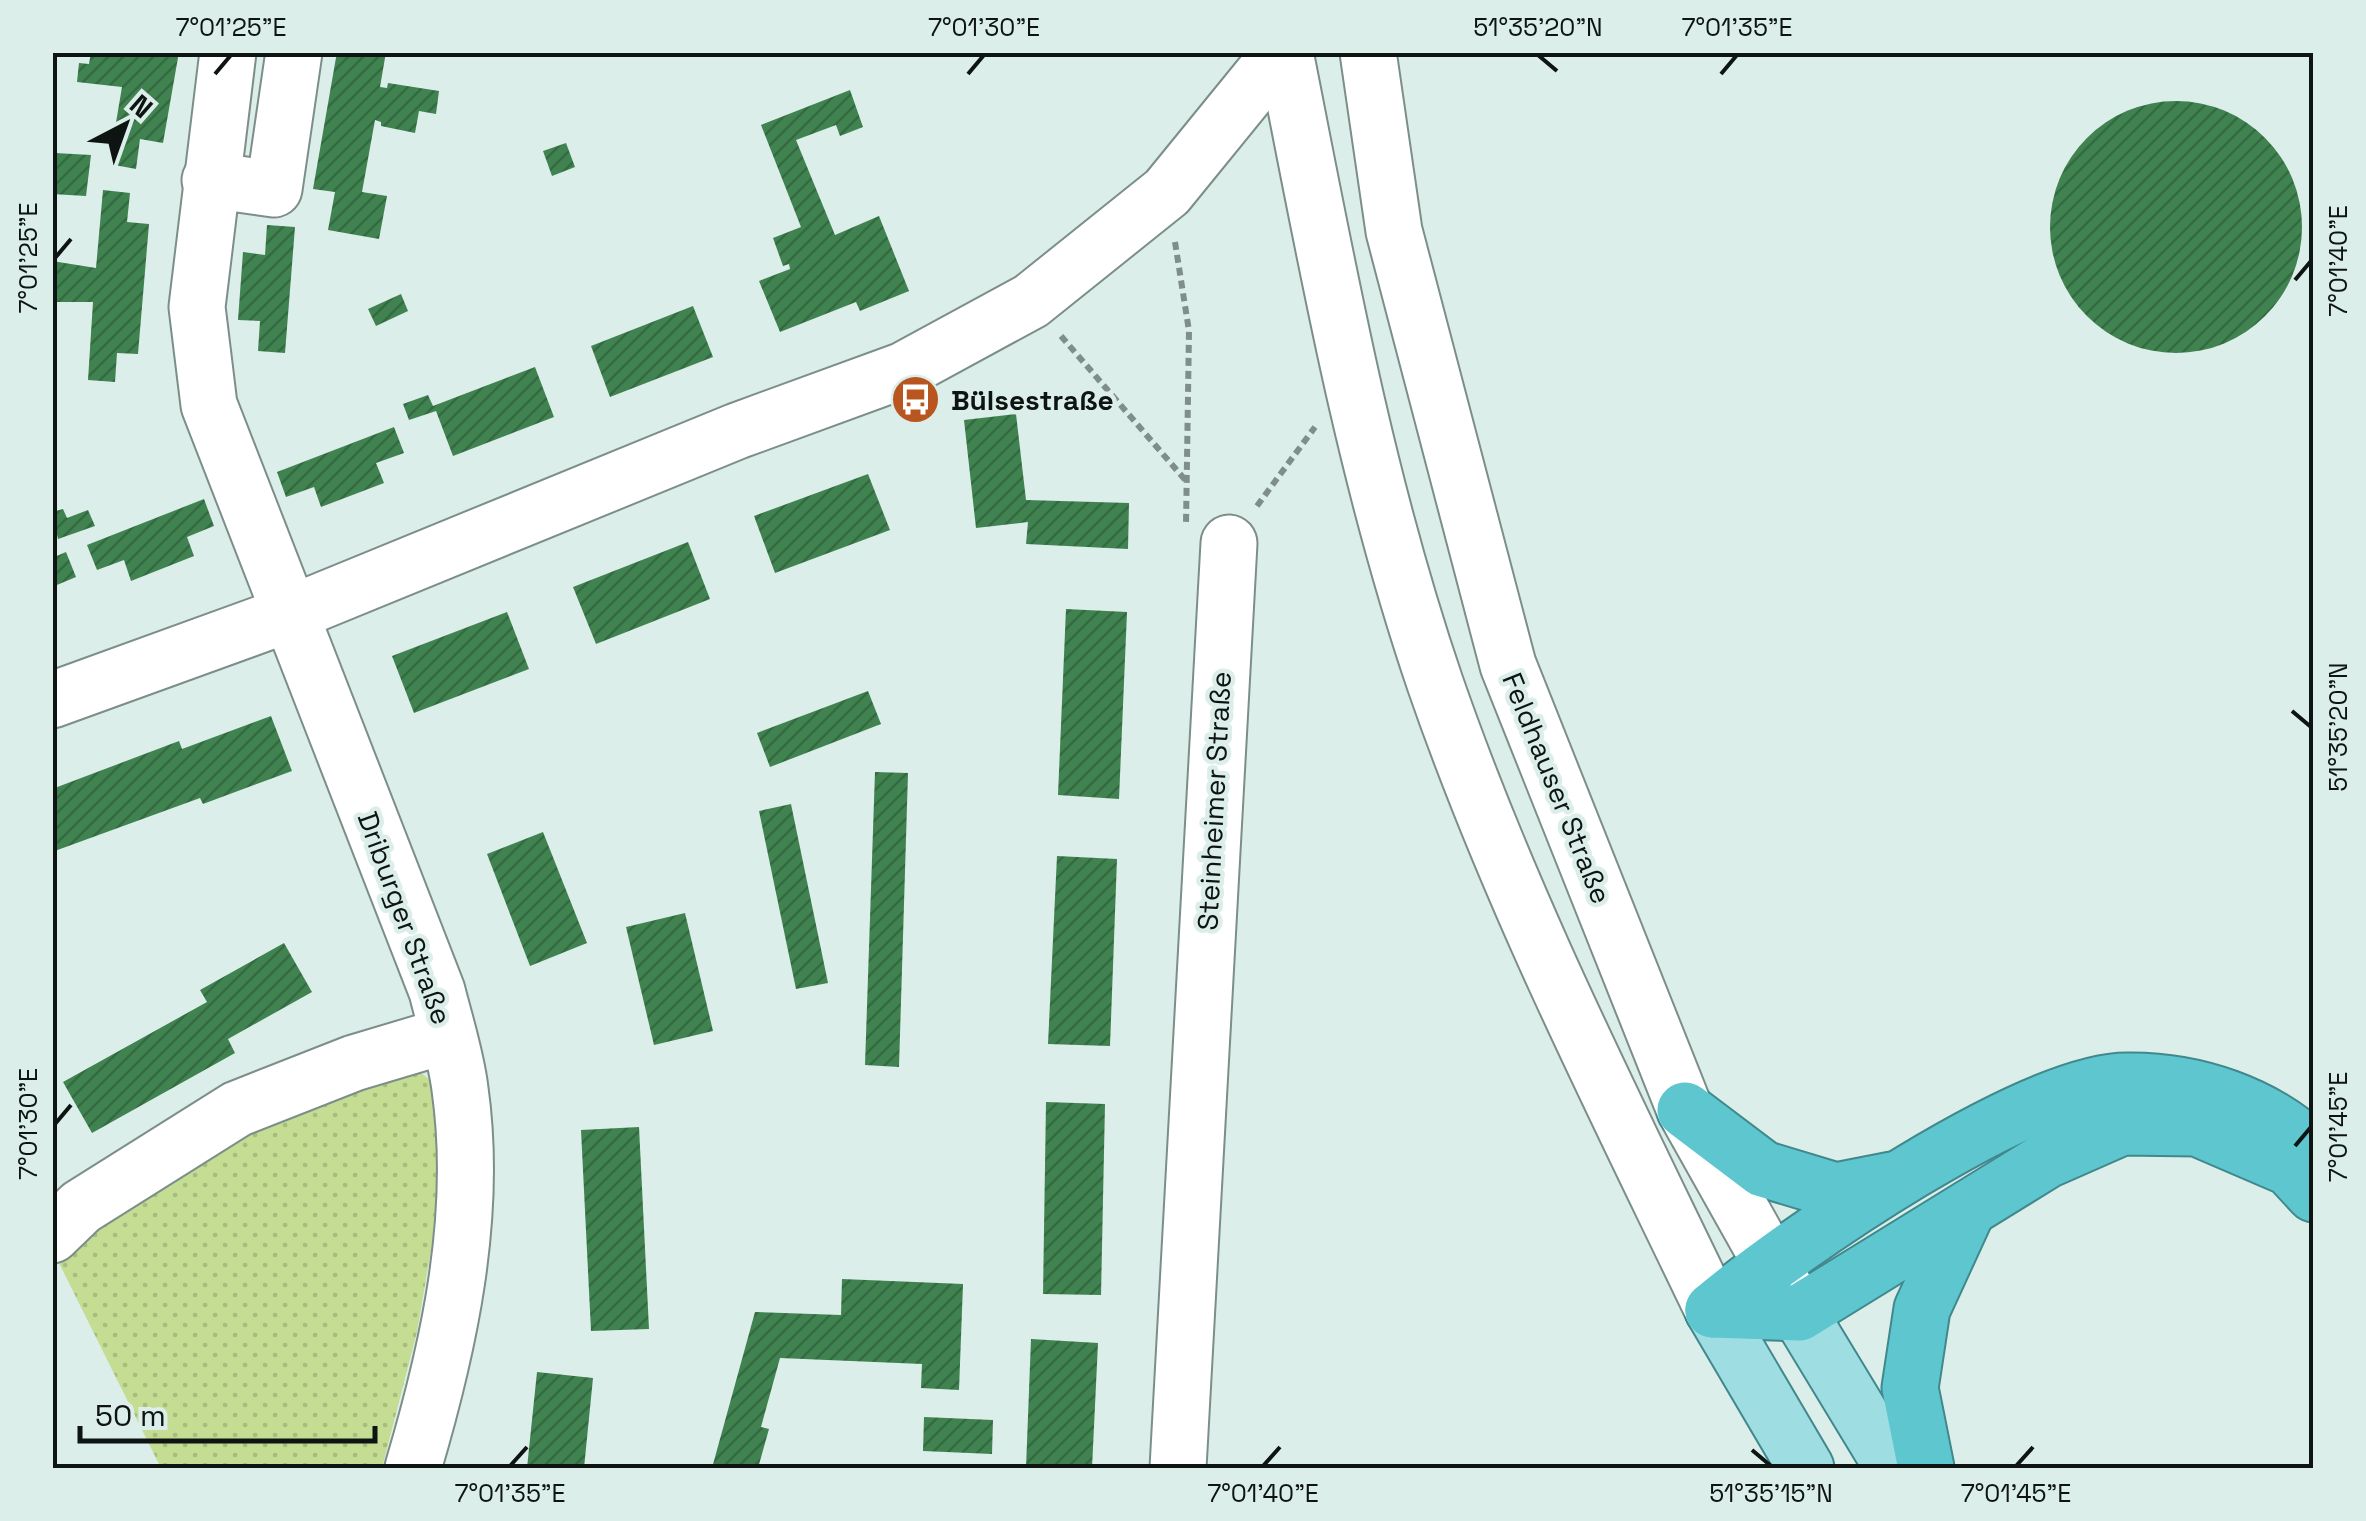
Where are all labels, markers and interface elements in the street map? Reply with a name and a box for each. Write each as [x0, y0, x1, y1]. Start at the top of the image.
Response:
text: 7°01'25"E [175, 11, 287, 43]
text: 7°01'30"E [928, 11, 1040, 43]
text: 51°35'20"N [1473, 11, 1603, 43]
text: 7°01'35"E [1681, 11, 1793, 43]
north arrow [75, 75, 175, 175]
text: N [123, 86, 160, 126]
text: 7°01'25"E [12, 202, 44, 314]
text: 7°01'40"E [2322, 205, 2354, 317]
bus stop icon: Bülsestraße [890, 374, 942, 426]
place label: Bülsestraße [951, 382, 1114, 418]
text: 51°35'20"N [2322, 662, 2354, 792]
street label: Feldhauser Straße [1494, 667, 1620, 909]
street label: Steinheimer Straße [1189, 670, 1239, 932]
street label: Driburger Straße [350, 807, 460, 1029]
text: 7°01'30"E [12, 1068, 44, 1180]
text: 7°01'45"E [2322, 1072, 2354, 1182]
scale bar [80, 1381, 375, 1443]
text: 50 m [95, 1396, 166, 1435]
text: 7°01'35"E [454, 1477, 566, 1509]
text: 7°01'40"E [1207, 1477, 1319, 1509]
text: 51°35'15"N [1709, 1477, 1833, 1509]
text: 7°01'45"E [1961, 1477, 2071, 1509]

